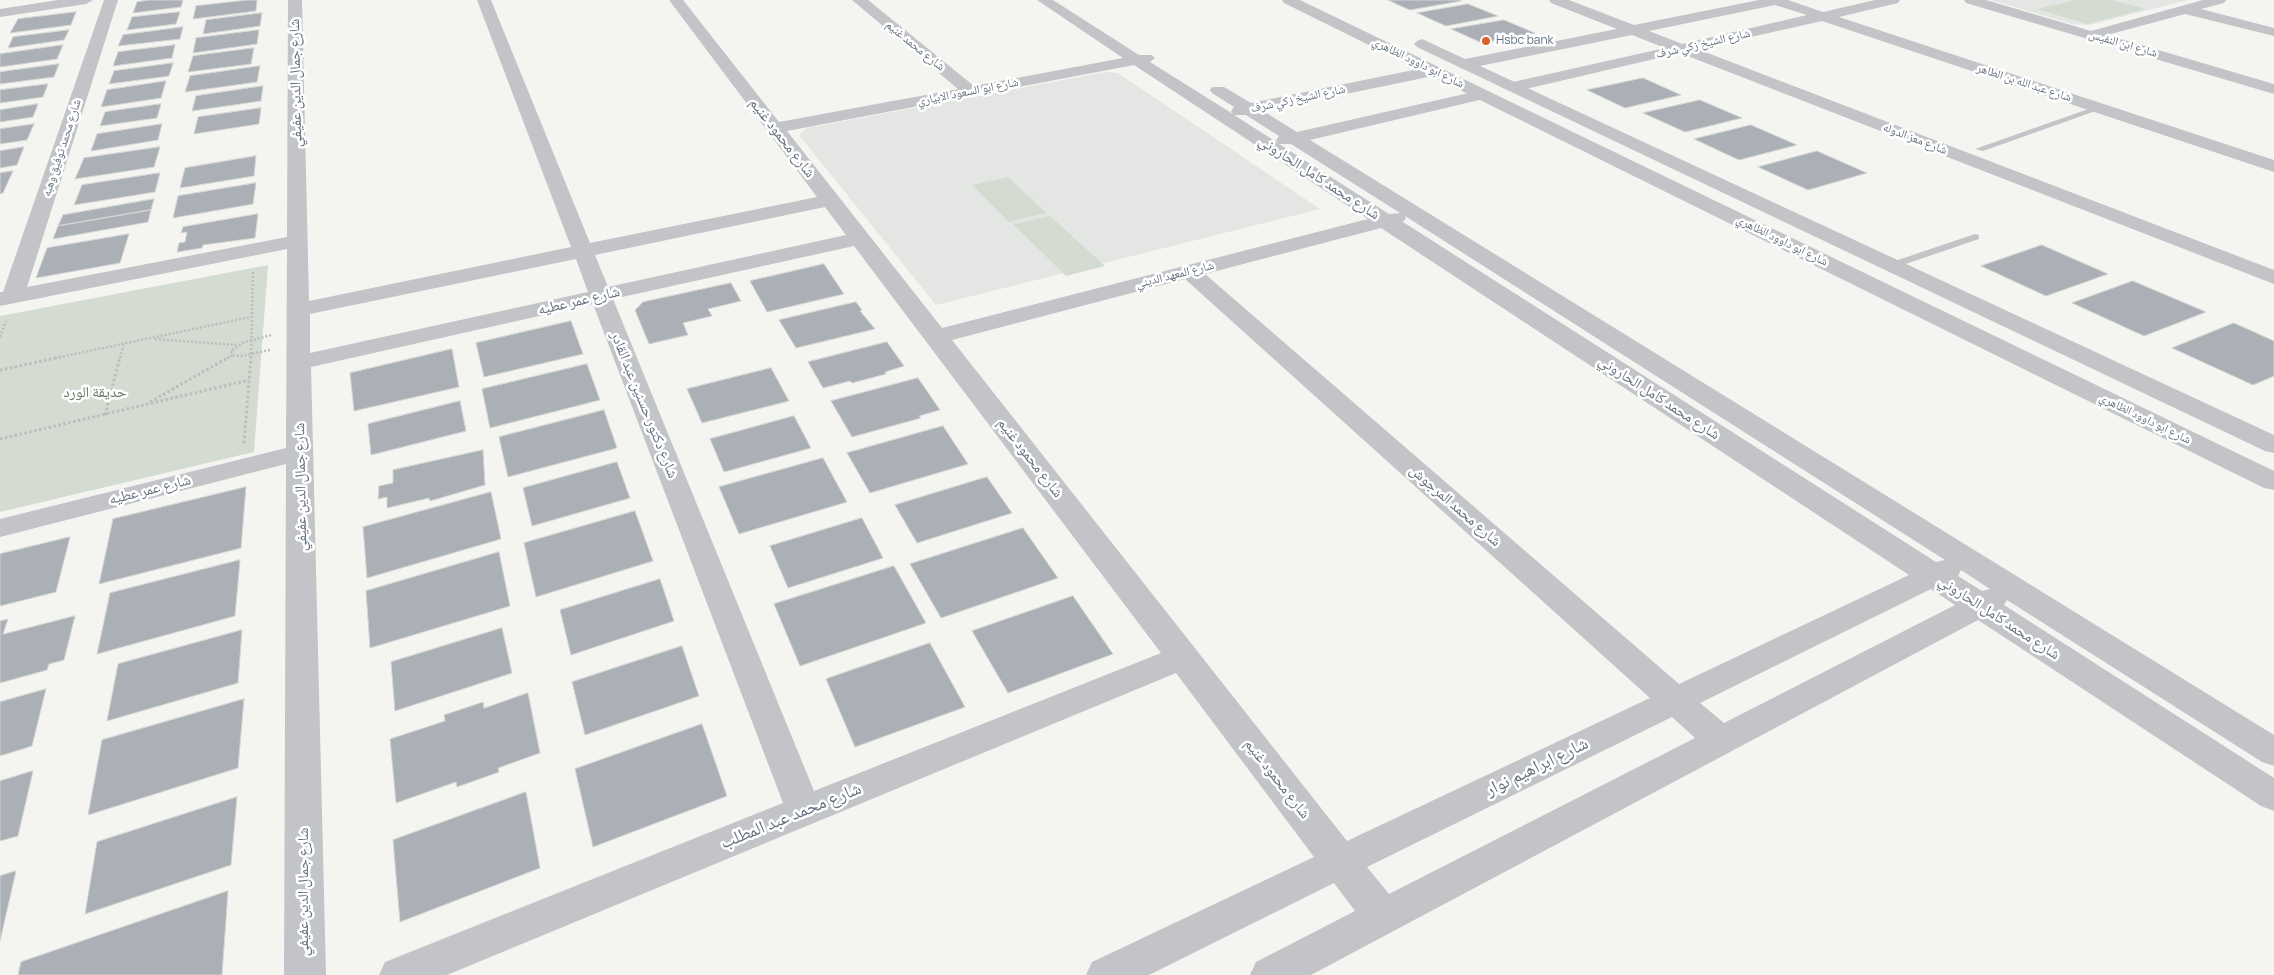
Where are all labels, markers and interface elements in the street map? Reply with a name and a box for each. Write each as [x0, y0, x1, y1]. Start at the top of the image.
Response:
street label: شارع محمد غنيم [883, 18, 947, 74]
street label: شارع جمال الدين عفيفي [286, 19, 306, 147]
street label: شارع الشيخ زكي شرف [1654, 26, 1752, 62]
street label: شارع ابن النفيس [2087, 27, 2159, 61]
place label: Hsbc bank [1496, 34, 1554, 48]
street label: شارع ابو داوود الظاهري [1370, 35, 1466, 91]
marker: Hsbc bank [1480, 35, 1492, 47]
street label: شارع عبد الله بن الطاهر [1975, 61, 2073, 105]
street label: شارع ابو السعود الابياري [916, 75, 1020, 109]
street label: شارع الشيخ زكي شرف [1249, 82, 1347, 116]
street label: شارع محمود غنيم [745, 95, 819, 181]
street label: شارع محمد توفيق وهبه [39, 97, 85, 199]
street label: شارع معز الدوله [1881, 120, 1949, 158]
street label: شارع محمد كامل الحاروني [1255, 132, 1383, 224]
street label: شارع ابو داوود الظاهري [1734, 213, 1830, 269]
street label: شارع المعهد الديني [1134, 258, 1216, 292]
street label: شارع عمر عطيه [536, 283, 622, 319]
street label: شارع دكتور حسنين عبد القادر [606, 329, 682, 481]
street label: شارع محمد كامل الحاروني [1595, 352, 1723, 444]
park label: حديقة الورد [63, 384, 127, 402]
street label: شارع ابو داوود الظاهري [2097, 391, 2193, 447]
street label: شارع محمود غنيم [993, 415, 1067, 501]
street label: شارع جمال الدين عفيفي [291, 423, 311, 551]
street label: شارع محمد المرجوش [1406, 461, 1504, 551]
street label: شارع عمر عطيه [107, 471, 193, 509]
street label: شارع محمد كامل الحاروني [1935, 572, 2063, 664]
street label: شارع ابراهيم نوار [1482, 733, 1592, 801]
street label: شارع محمود غنيم [1240, 736, 1314, 822]
street label: شارع محمد عبد المطلب [717, 778, 865, 854]
street label: شارع جمال الدين عفيفي [295, 828, 313, 956]

